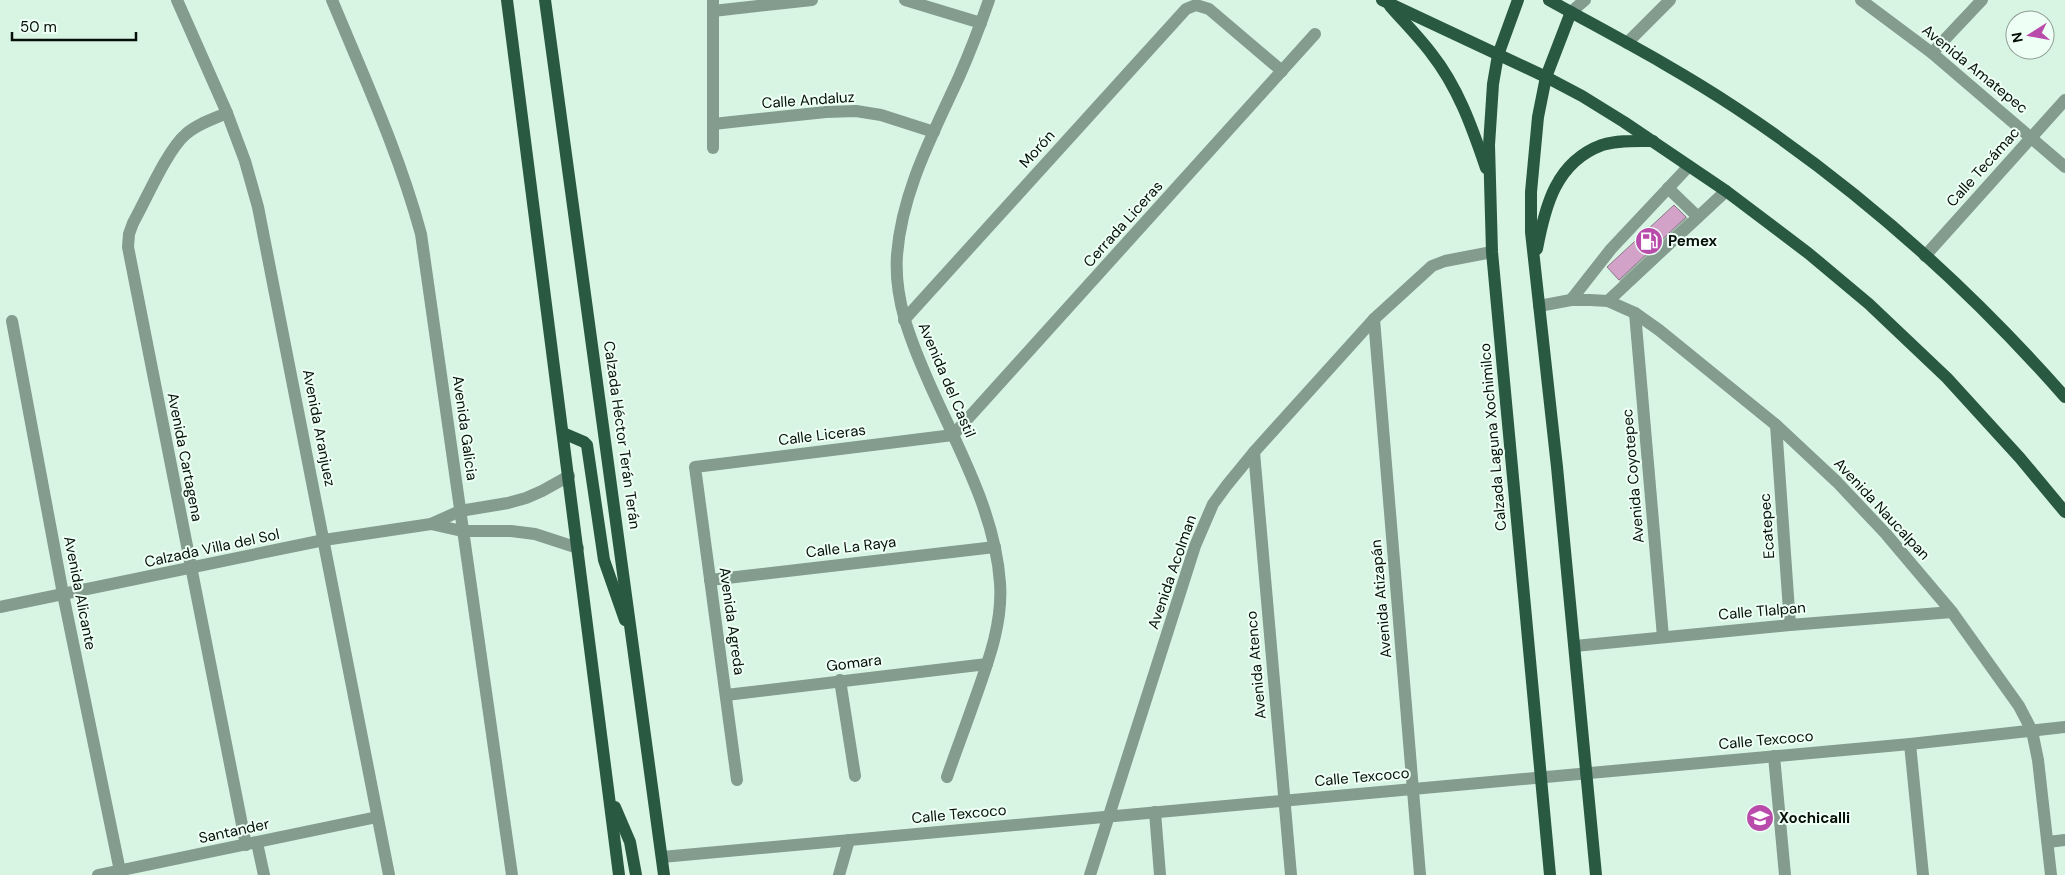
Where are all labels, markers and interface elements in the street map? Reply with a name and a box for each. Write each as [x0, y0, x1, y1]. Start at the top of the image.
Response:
scale bar [12, 10, 136, 42]
north arrow [2005, 10, 2055, 60]
text: 50 m [20, 17, 57, 37]
street label: Avenida Amatepec [1918, 20, 2032, 118]
text: N [2007, 31, 2027, 44]
street label: Calle Andaluz [761, 87, 855, 113]
street label: Calle Tecámac [1942, 123, 2024, 211]
street label: Morón [1015, 126, 1059, 172]
street label: Cerrada Liceras [1079, 176, 1167, 272]
fuel station icon: Pemex [1634, 226, 1664, 256]
place label: Pemex [1668, 231, 1717, 251]
street label: Avenida del Castil [914, 319, 980, 441]
street label: Calzada Héctor Terán Terán [599, 340, 645, 530]
street label: Calzada Laguna Xochimilco [1475, 342, 1511, 532]
street label: Avenida Aranjuez [298, 368, 340, 488]
street label: Avenida Galicia [448, 374, 482, 482]
street label: Avenida Cartagena [163, 391, 207, 523]
street label: Avenida Coyotepec [1617, 408, 1649, 544]
street label: Calle Liceras [777, 420, 867, 450]
street label: Avenida Naucalpan [1830, 454, 1934, 564]
street label: Ecatepec [1755, 493, 1779, 559]
street label: Avenida Acolman [1143, 512, 1201, 632]
street label: Calzada Villa del Sol [143, 524, 281, 572]
street label: Calle La Raya [805, 532, 897, 562]
street label: Avenida Alicante [59, 534, 101, 652]
street label: Avenida Atizapán [1366, 539, 1396, 659]
street label: Avenida Agreda [715, 566, 749, 676]
street label: Calle Tlalpan [1718, 597, 1806, 625]
street label: Avenida Atenco [1241, 610, 1271, 720]
street label: Gomara [825, 650, 883, 676]
street label: Calle Texcoco [1718, 726, 1815, 754]
street label: Calle Texcoco [1314, 763, 1411, 791]
street label: Calle Texcoco [911, 800, 1008, 828]
school or university icon: Xochicalli [1745, 803, 1775, 833]
place label: Xochicalli [1779, 808, 1850, 828]
street label: Santander [197, 814, 272, 848]

